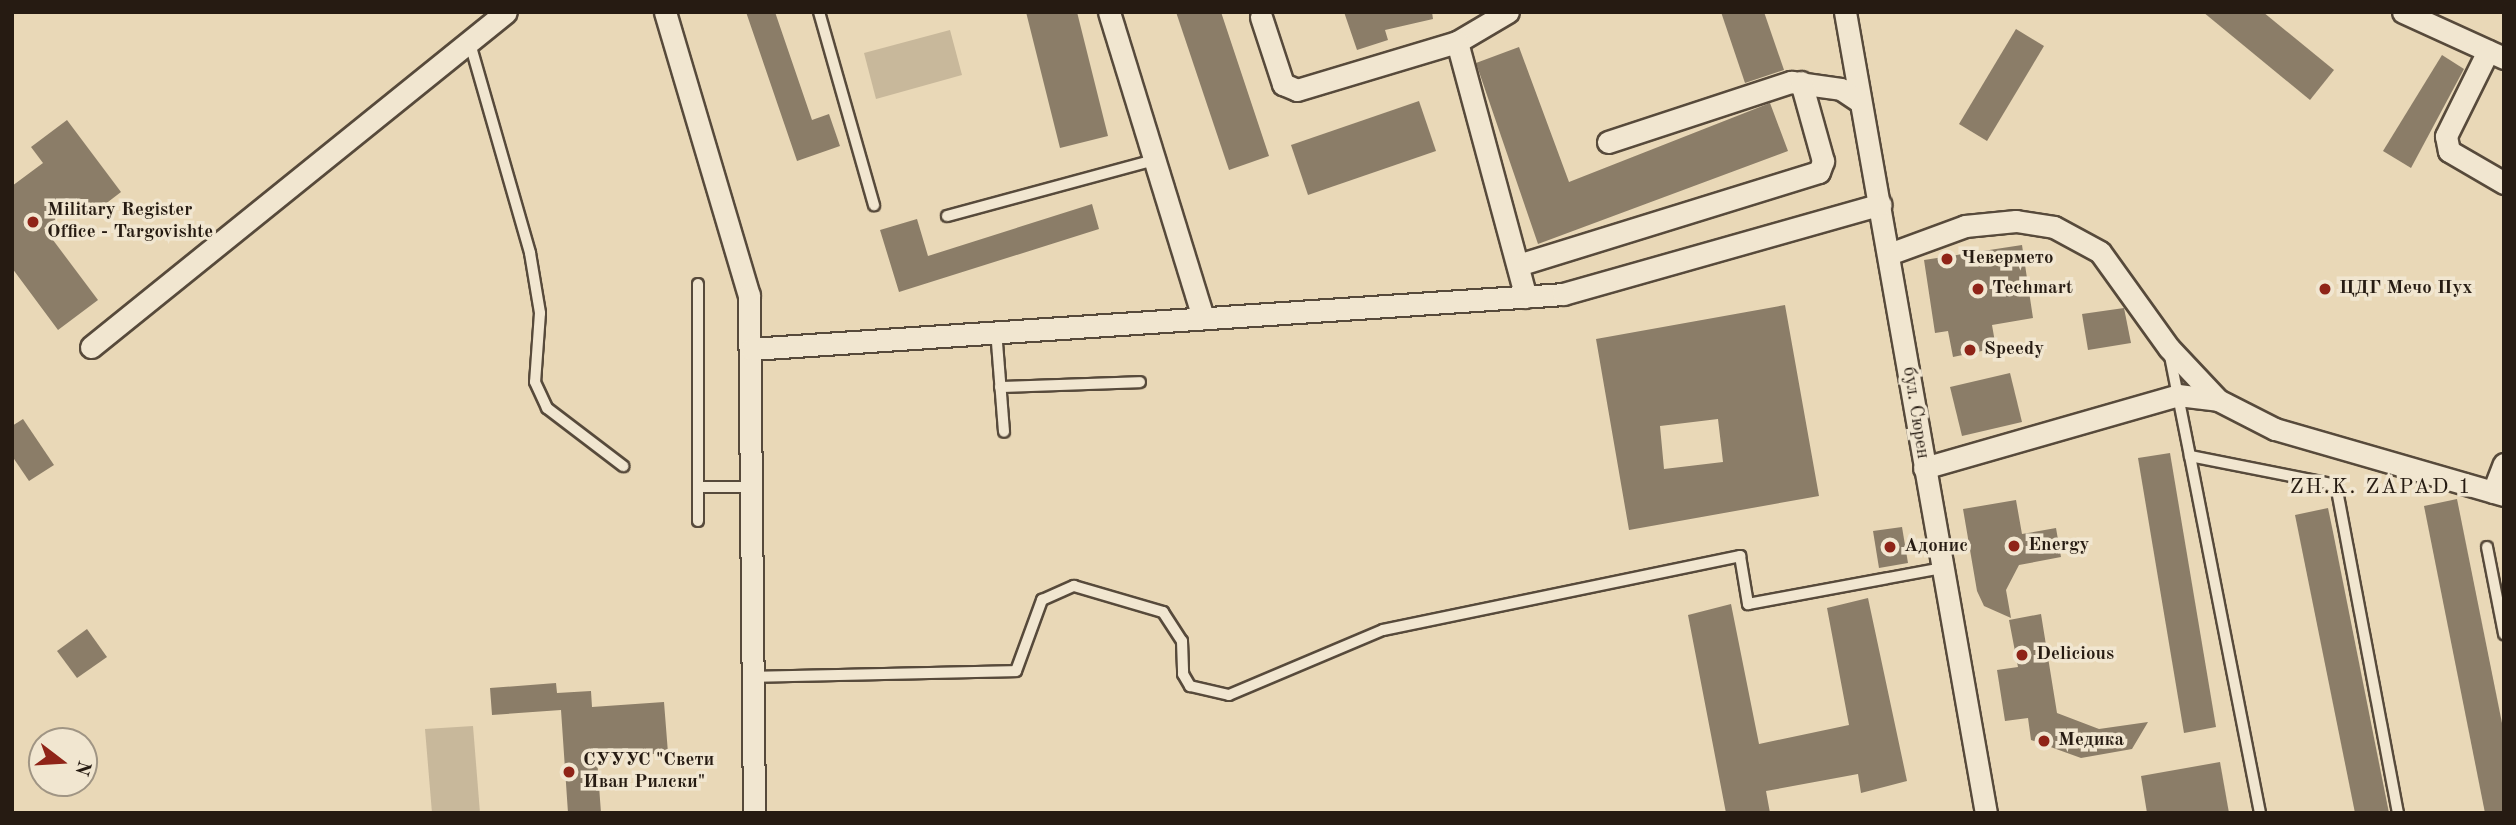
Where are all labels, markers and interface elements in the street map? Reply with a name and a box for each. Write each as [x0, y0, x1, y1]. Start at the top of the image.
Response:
place label: Military Register Office - Targovishte [47, 200, 213, 244]
marker: Military Register Office - Targovishte [25, 214, 41, 230]
place label: Чевермето [1961, 248, 2054, 270]
marker: Чевермето [1939, 251, 1955, 267]
place label: Techmart [1992, 278, 2073, 300]
place label: ЦДГ Мечо Пух [2339, 278, 2472, 300]
marker: Techmart [1970, 281, 1986, 297]
marker: ЦДГ Мечо Пух [2317, 281, 2333, 297]
place label: Speedy [1984, 339, 2044, 361]
marker: Speedy [1962, 342, 1978, 358]
street label: бул. Сюрен [1896, 365, 1934, 461]
district label: ZH.K. ZAPAD 1 [2291, 475, 2471, 501]
place label: Energy [2028, 535, 2089, 557]
place label: Адонис [1904, 536, 1968, 558]
marker: Energy [2006, 538, 2022, 554]
marker: Адонис [1882, 539, 1898, 555]
place label: Delicious [2036, 644, 2114, 666]
marker: Delicious [2014, 647, 2030, 663]
north arrow [28, 727, 98, 797]
place label: Медика [2058, 730, 2124, 752]
marker: Медика [2036, 733, 2052, 749]
place label: СУУУС "Свети Иван Рилски" [583, 750, 714, 794]
text: N [70, 758, 93, 777]
marker: СУУУС "Свети Иван Рилски" [561, 764, 577, 780]

